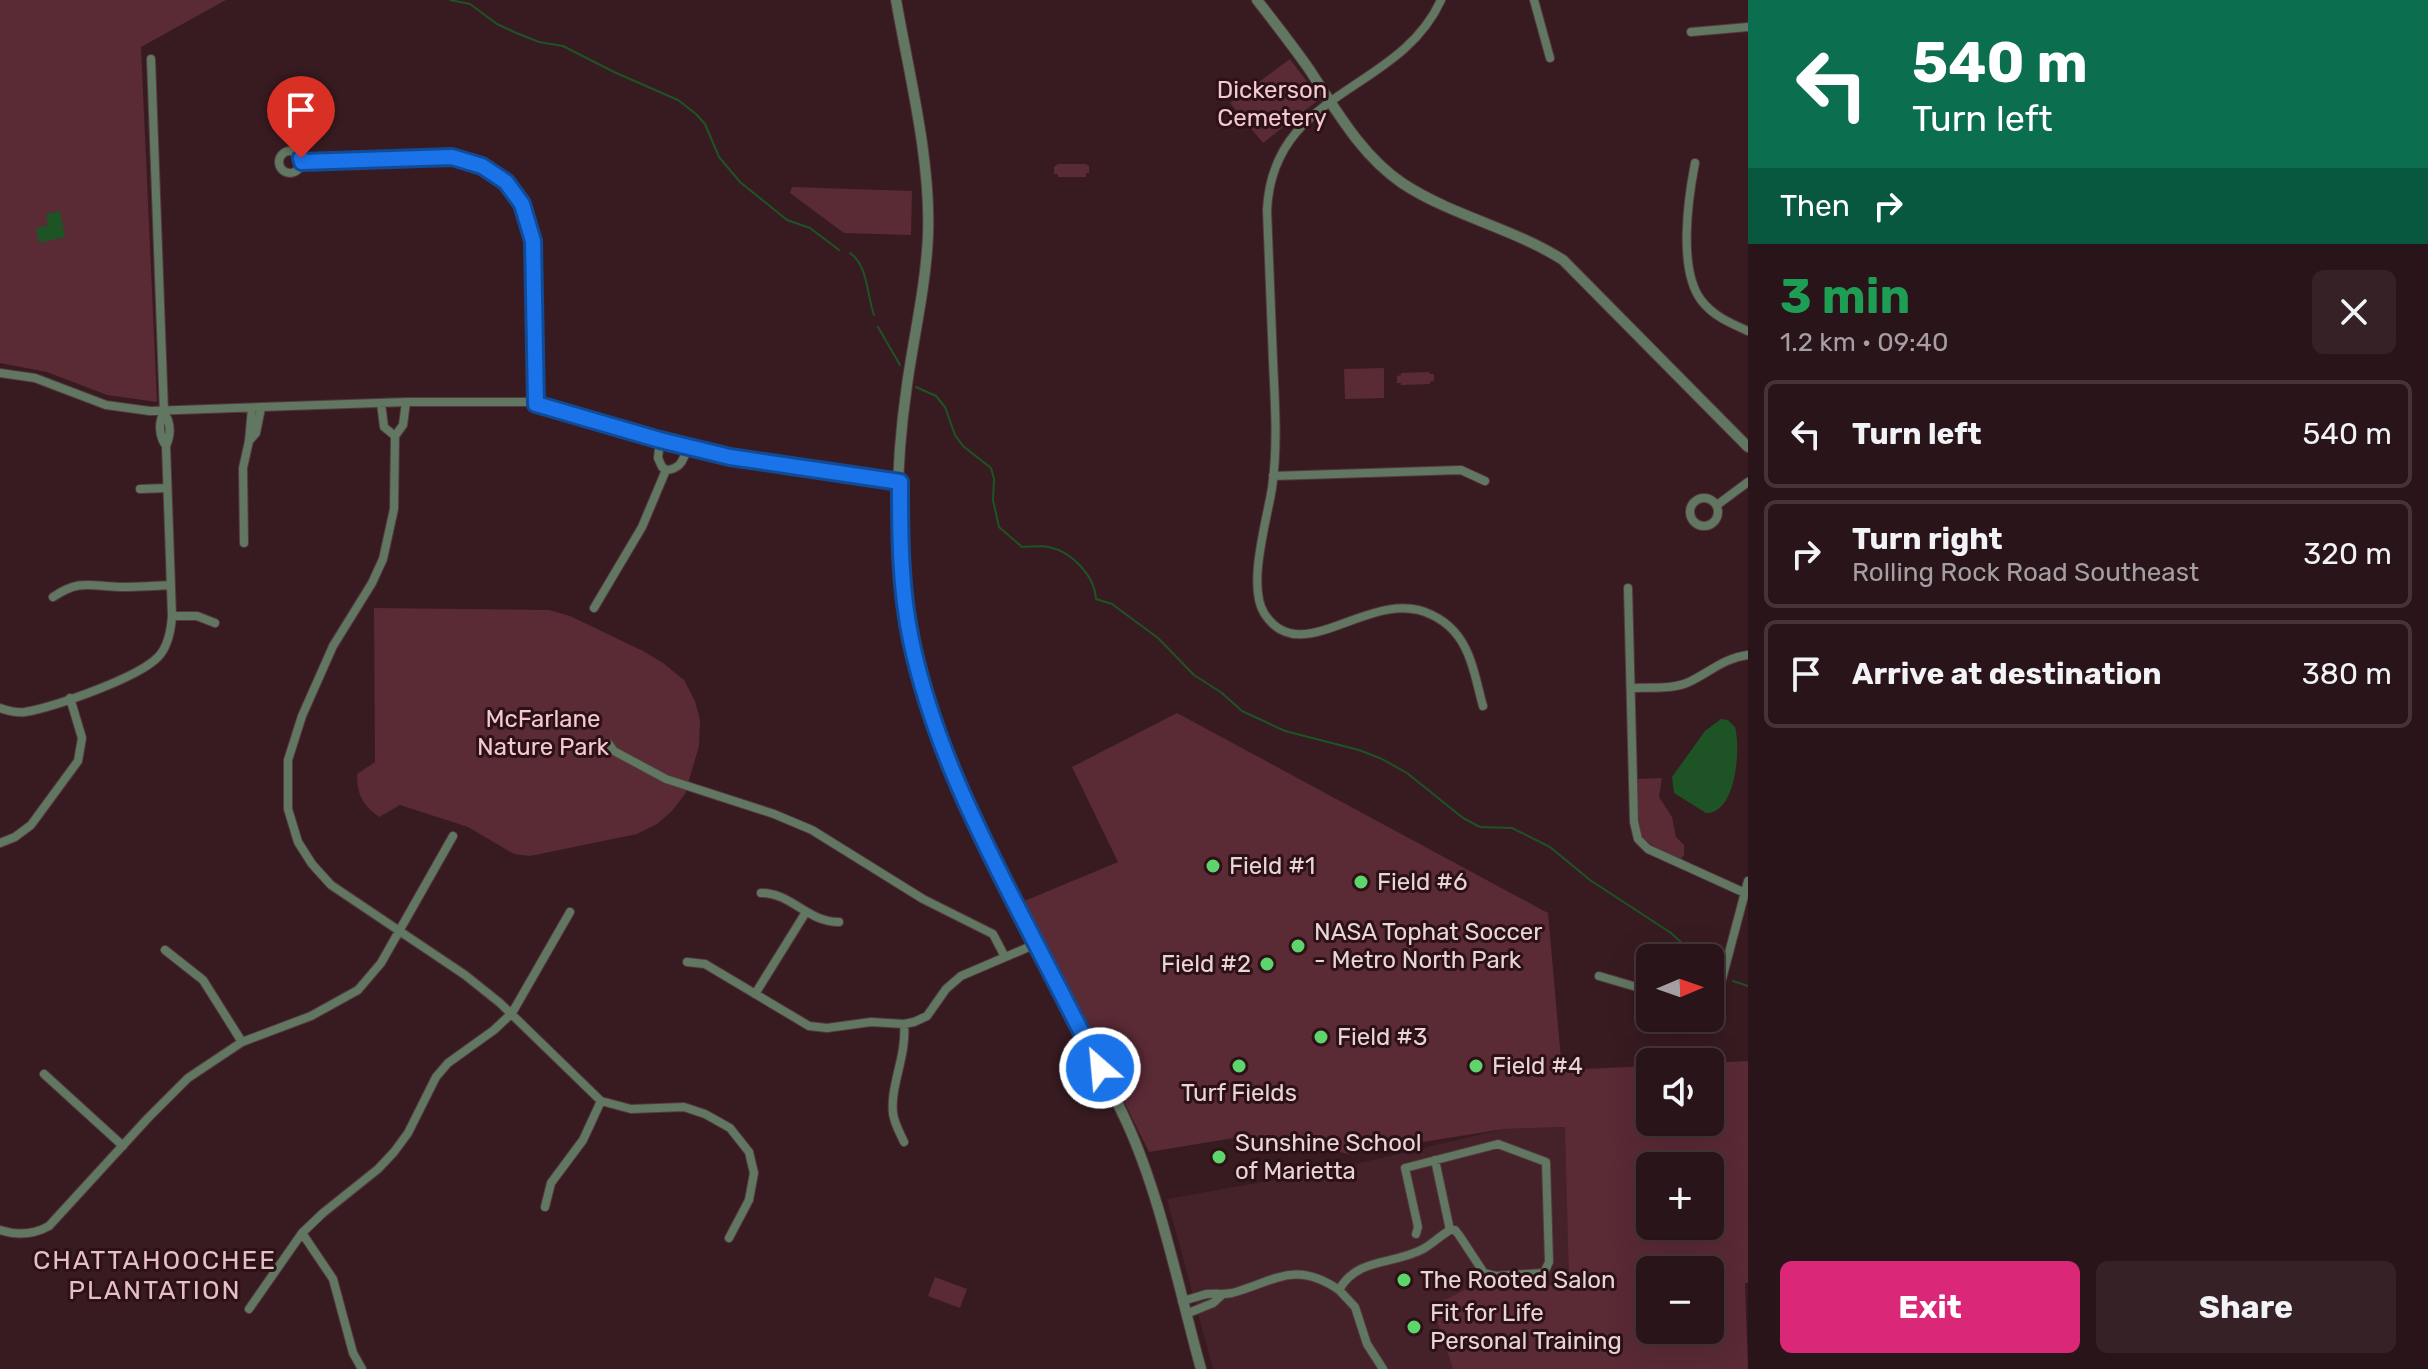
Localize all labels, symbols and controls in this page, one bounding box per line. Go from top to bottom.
text: 540 m [1912,30,2088,96]
icon: left [1780,32,1884,136]
pin [267,76,335,158]
park label: Dickerson Cemetery [1217,76,1327,132]
icon: arrive [279,88,323,132]
text: Turn left [1912,97,2053,140]
icon: right [1866,184,1910,228]
text: Then [1780,188,1850,224]
text: 3 min [1780,268,1910,325]
button: close [2312,270,2396,354]
text: 1.2 km · 09:40 [1780,327,1948,358]
icon: left [1784,412,1828,456]
text: Turn left [1852,416,1982,452]
text: 540 m [2302,416,2392,452]
text: Turn right [1852,521,2003,557]
icon: right [1784,532,1828,576]
text: 320 m [2303,536,2392,572]
text: Rolling Rock Road Southeast [1852,557,2199,588]
icon: arrive [1784,652,1828,696]
text: Arrive at destination [1852,656,2162,692]
text: 380 m [2302,656,2392,692]
park label: McFarlane Nature Park [477,705,610,761]
place label: Field #1 [1229,852,1315,880]
marker: Field #1 [1204,857,1222,875]
place label: Field #6 [1377,868,1467,896]
marker: Field #6 [1352,873,1370,891]
place label: NASA Tophat Soccer - Metro North Park [1314,918,1542,974]
marker: NASA Tophat Soccer - Metro North Park [1289,937,1307,955]
north arrow [1636,944,1724,1032]
map controls [1636,944,1724,1344]
place label: Field #2 [1161,950,1251,978]
marker: Field #2 [1258,955,1276,973]
place label: Field #3 [1337,1023,1427,1051]
position arrow [1058,1026,1142,1110]
marker: Field #3 [1312,1028,1330,1046]
button: sound [1636,1048,1724,1136]
place label: Field #4 [1492,1052,1583,1080]
marker: Turf Fields [1230,1057,1248,1075]
marker: Field #4 [1467,1057,1485,1075]
place label: Turf Fields [1181,1079,1297,1107]
place label: Sunshine School of Marietta [1235,1129,1422,1185]
marker: Sunshine School of Marietta [1210,1148,1228,1166]
button: + [1636,1152,1724,1240]
district label: CHATTAHOOCHEE PLANTATION [33,1245,277,1306]
button: − [1636,1256,1724,1344]
button: Exit [1780,1261,2080,1353]
button: Share [2096,1261,2396,1353]
place label: The Rooted Salon [1420,1266,1616,1294]
marker: The Rooted Salon [1395,1271,1413,1289]
place label: Fit for Life Personal Training [1430,1299,1622,1355]
marker: Fit for Life Personal Training [1405,1318,1423,1336]

